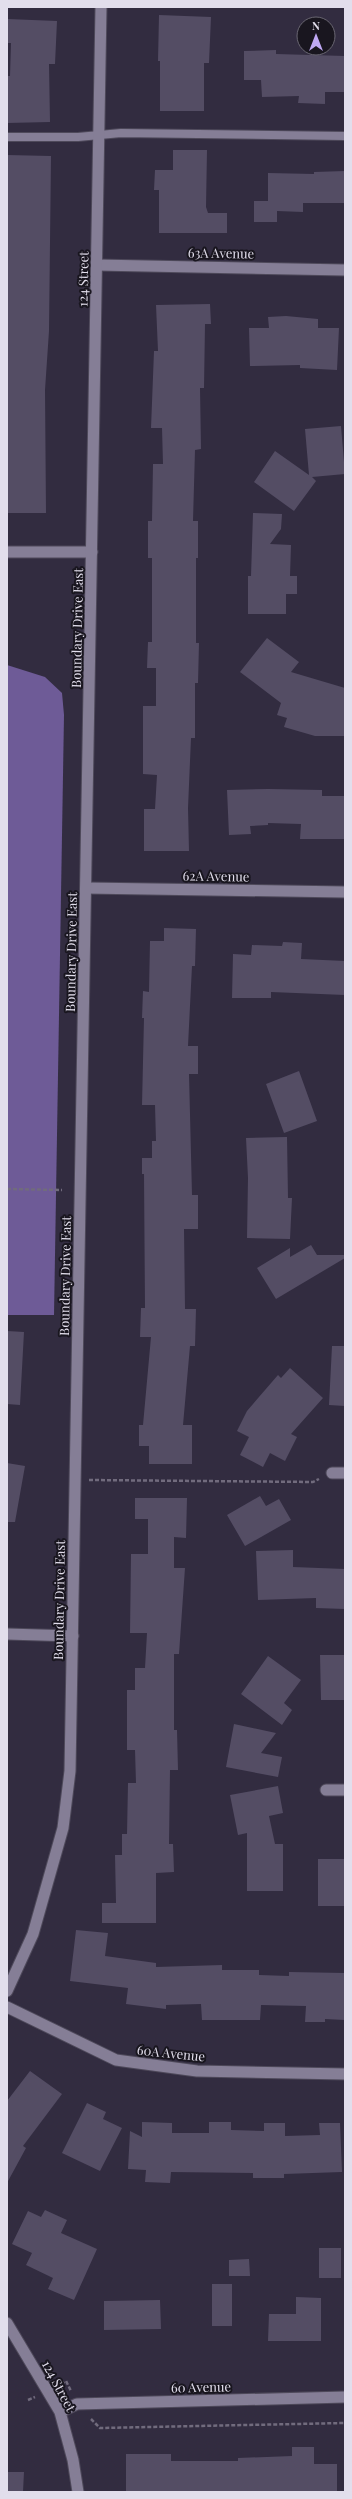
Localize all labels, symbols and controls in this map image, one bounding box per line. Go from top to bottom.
north arrow [296,16,336,56]
text: N [312,18,320,33]
street label: 63A Avenue [188,243,255,262]
street label: 124 Street [74,251,91,307]
street label: Boundary Drive East [67,568,86,688]
street label: 62A Avenue [182,866,250,885]
street label: Boundary Drive East [61,892,80,1012]
street label: Boundary Drive East [55,1216,74,1336]
street label: Boundary Drive East [49,1540,68,1660]
street label: 60A Avenue [136,2040,206,2065]
street label: 124 Street [39,2357,80,2415]
street label: 60 Avenue [171,2377,232,2396]

